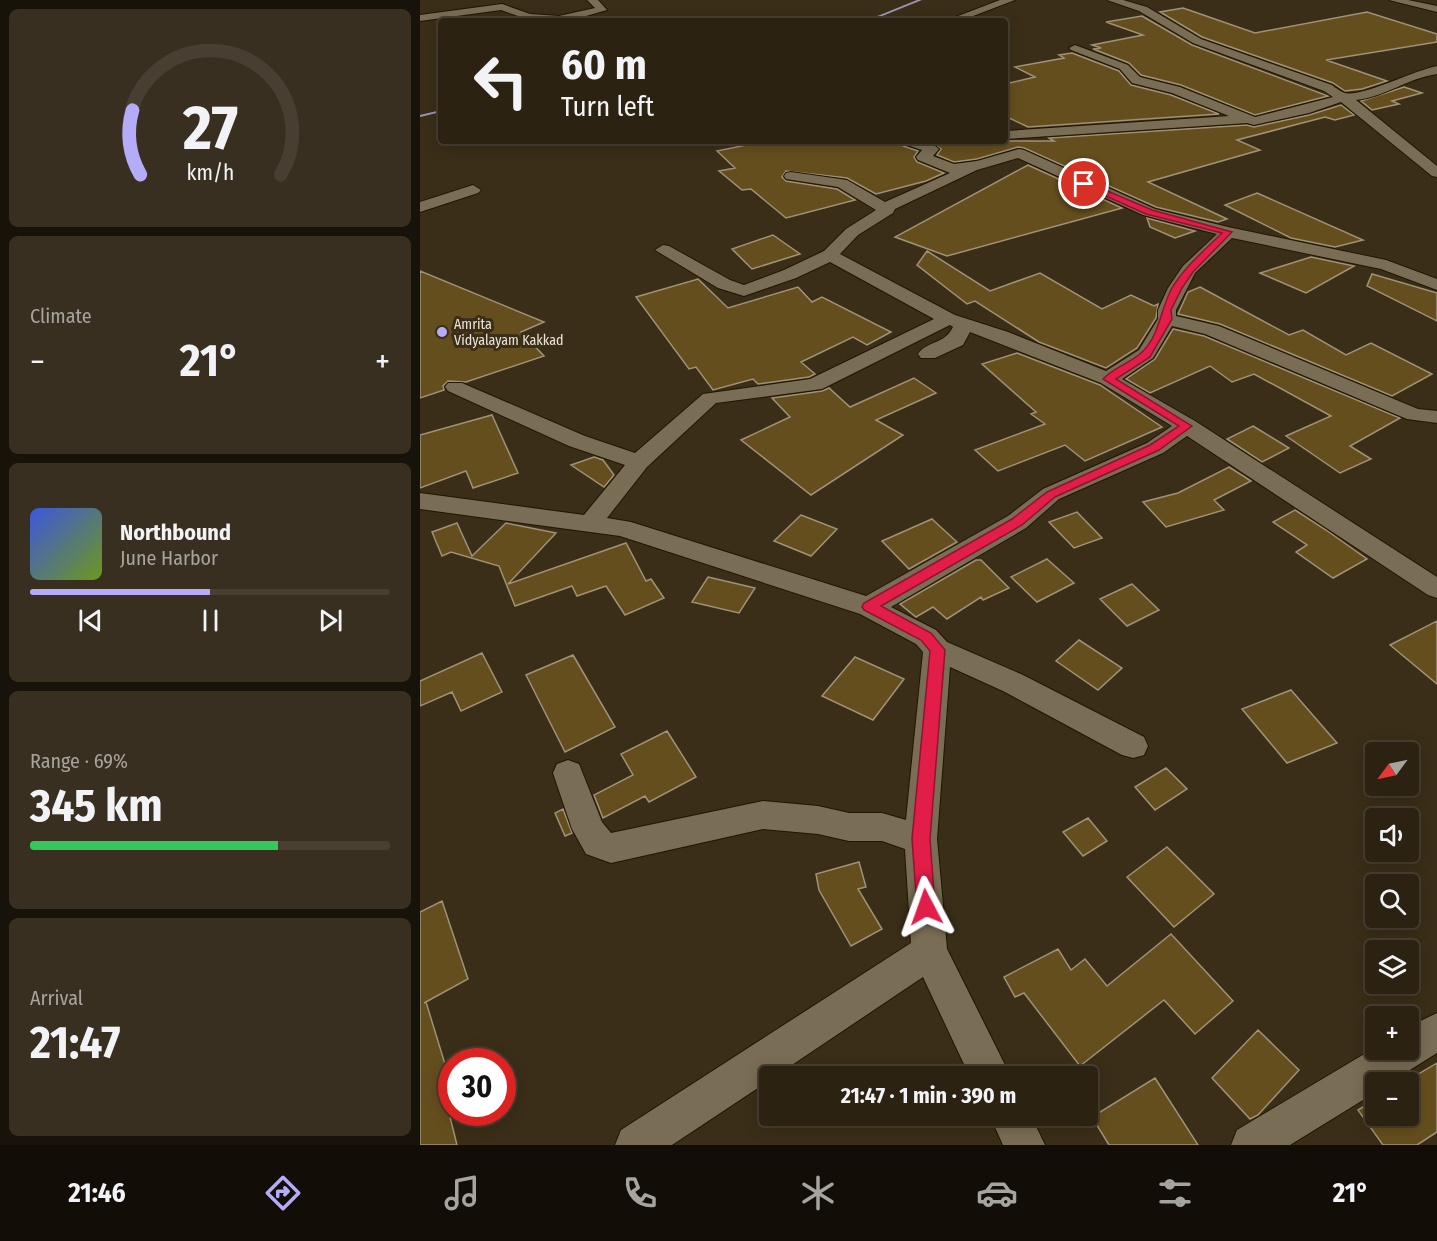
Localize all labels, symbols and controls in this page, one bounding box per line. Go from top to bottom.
text: 60 m [561,40,647,90]
icon: left [462,42,540,120]
text: 27 [181,91,238,166]
text: Turn left [561,91,654,123]
pin [1058,158,1109,209]
text: km/h [186,160,234,186]
icon: arrive [1067,167,1100,200]
text: Climate [30,304,92,328]
place label: Amrita Vidyalayam Kakkad [454,316,564,349]
marker: Amrita Vidyalayam Kakkad [435,325,449,339]
text: 21° [180,334,240,388]
text: − [30,342,45,382]
text: + [375,342,390,382]
text: Northbound [120,519,231,546]
text: June Harbor [120,546,218,570]
icon: previous [74,604,107,637]
icon: pause [194,604,227,637]
icon: next [314,604,347,637]
north arrow [1365,742,1419,796]
map controls [1365,742,1419,1126]
text: Range · 69% [30,749,128,773]
text: 345 km [30,779,163,833]
button: sound [1365,808,1419,862]
button: search [1365,874,1419,928]
position arrow [894,875,958,939]
button: layers [1365,940,1419,994]
text: Arrival [30,986,83,1010]
button: + [1365,1006,1419,1060]
text: 21:47 [30,1016,121,1070]
speed limit sign: 30 [438,1048,516,1126]
button: − [1365,1072,1419,1126]
text: 21:47 · 1 min · 390 m [841,1082,1016,1109]
icon: directions [262,1172,304,1214]
icon: music [441,1172,483,1214]
icon: phone [619,1172,661,1214]
icon: climate [797,1172,839,1214]
icon: car [976,1172,1018,1214]
icon: filters [1154,1172,1196,1214]
text: 21:46 [68,1177,126,1209]
text: 21° [1333,1177,1369,1209]

